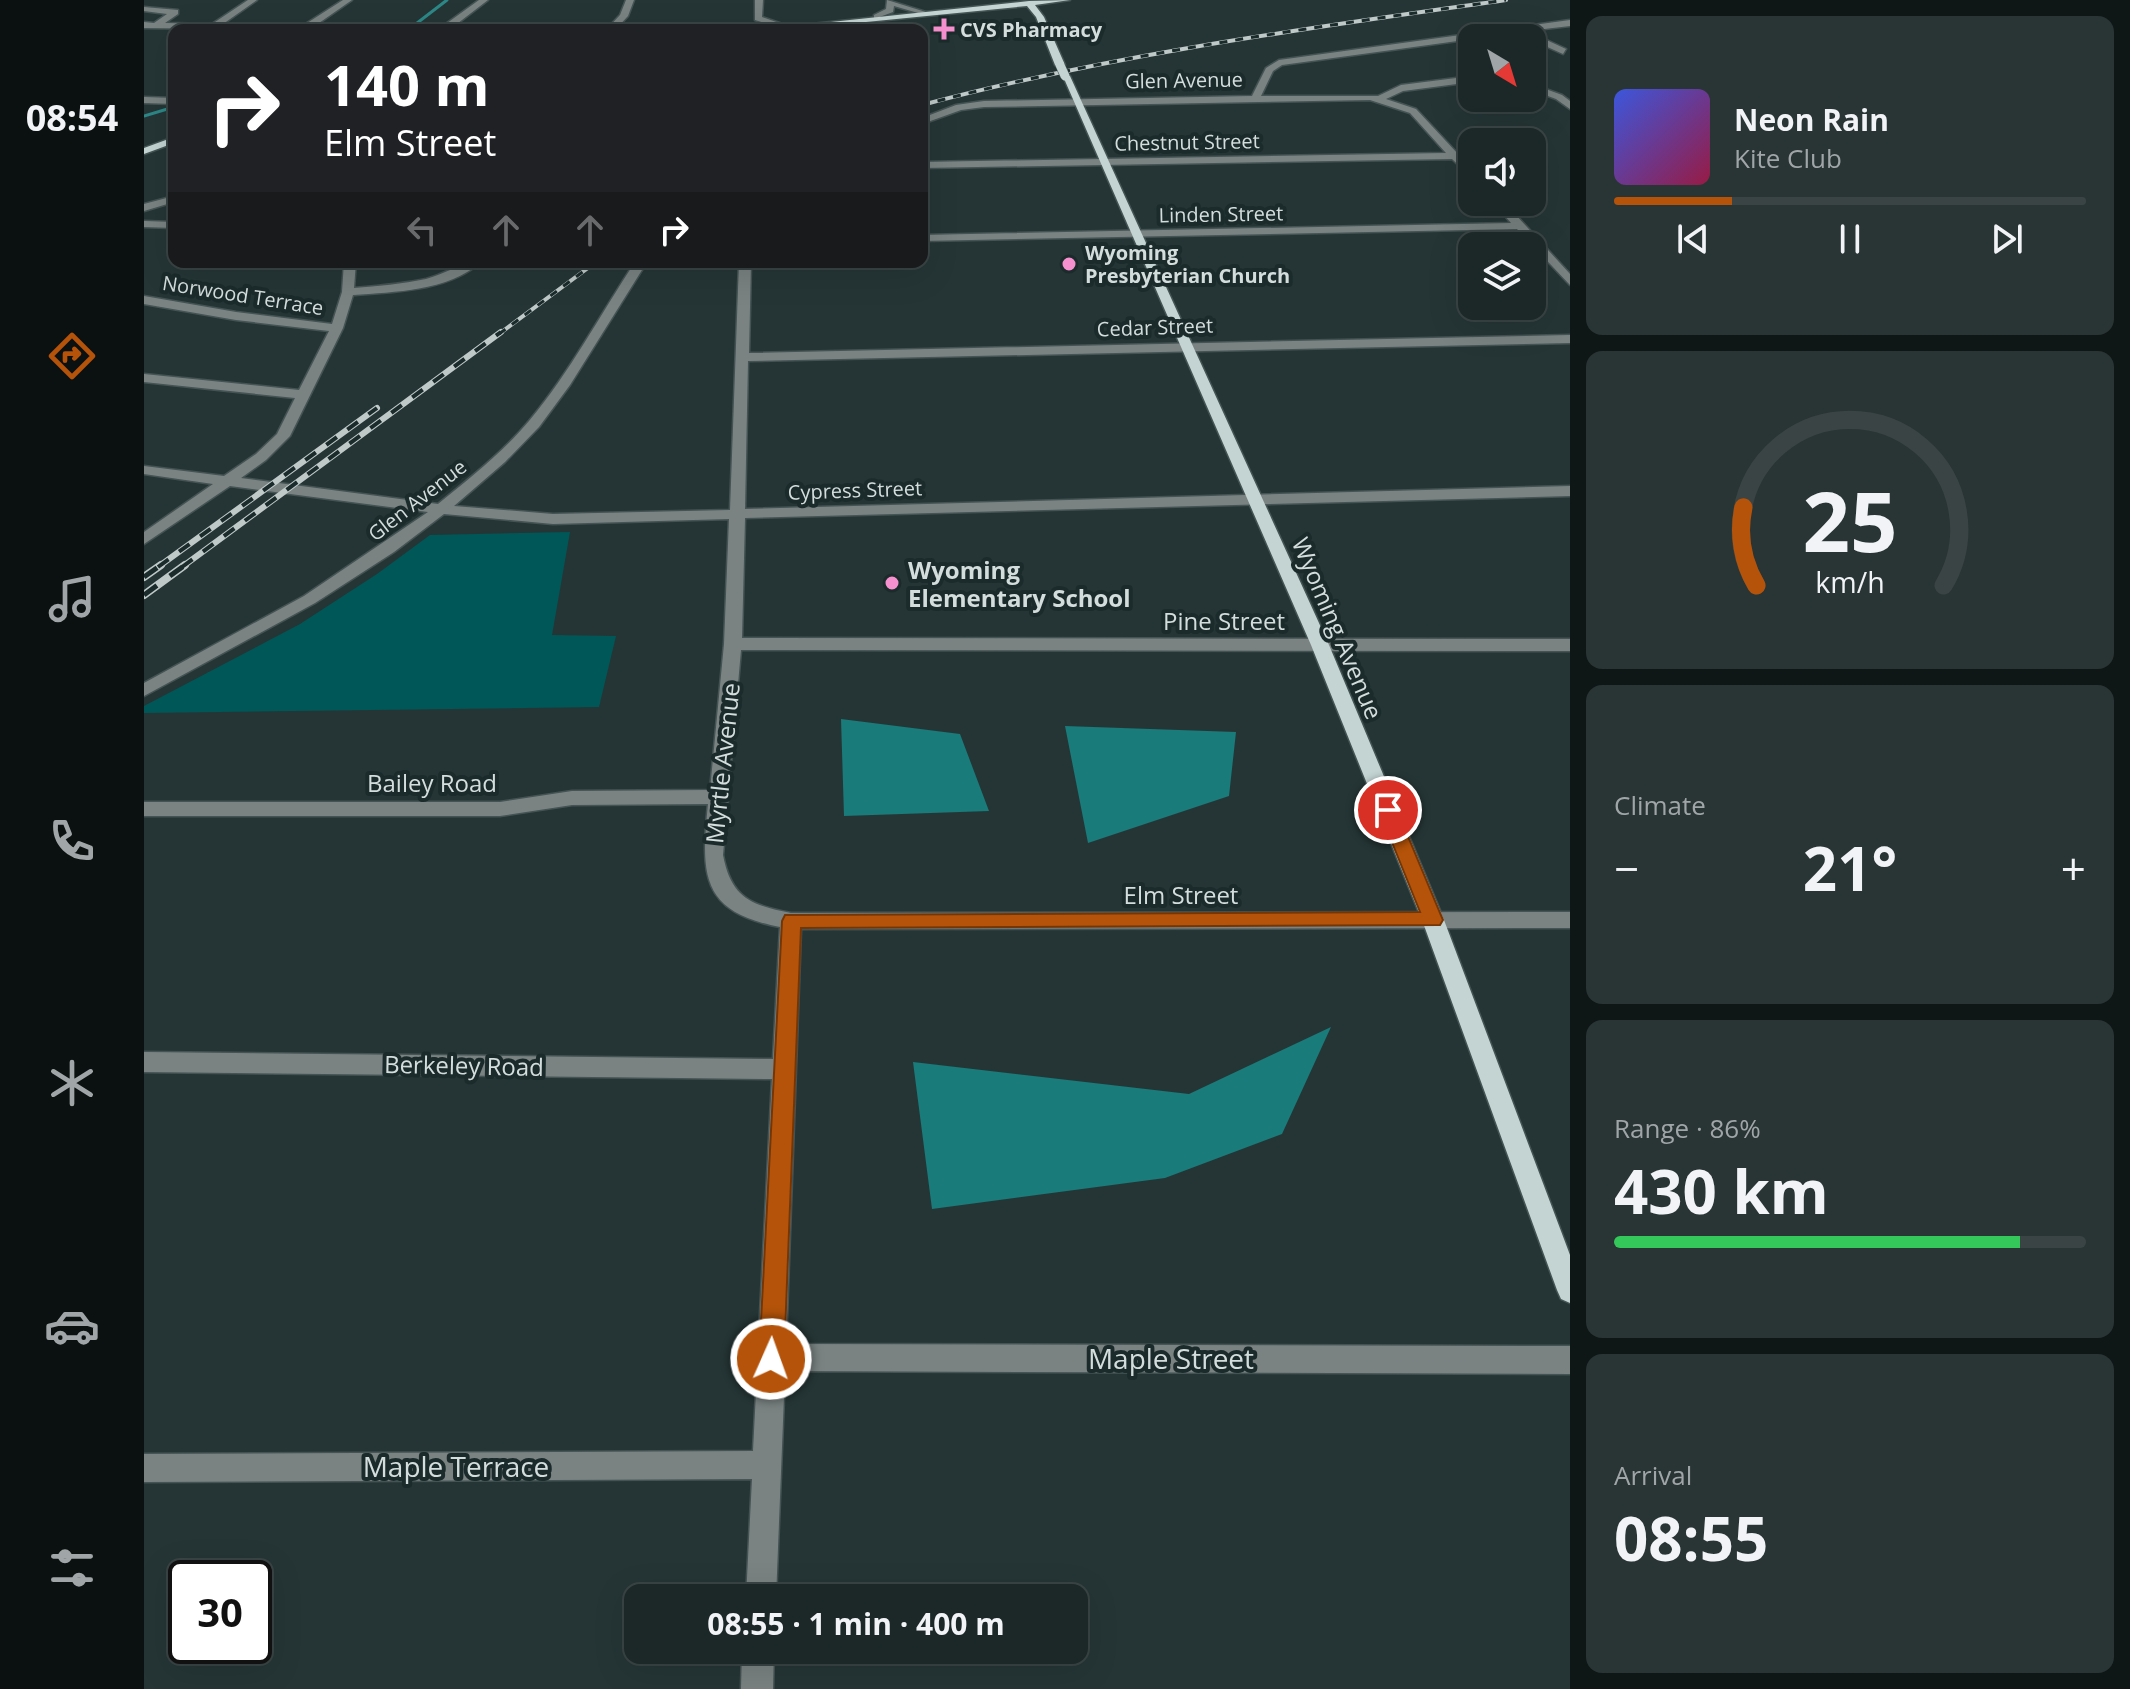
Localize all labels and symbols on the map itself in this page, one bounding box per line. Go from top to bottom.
place label: CVS Pharmacy [960,16,1103,43]
marker: CVS Pharmacy [935,20,953,38]
north arrow [1458,24,1546,112]
street label: Glen Avenue [1125,65,1243,95]
street label: Chestnut Street [1114,127,1260,157]
street label: Linden Street [1159,199,1283,229]
place label: Wyoming Presbyterian Church [1085,239,1290,289]
marker: Wyoming Presbyterian Church [1060,255,1078,273]
street label: Norwood Terrace [160,269,326,321]
street label: Cedar Street [1096,311,1214,343]
street label: Glen Avenue [362,453,472,547]
street label: Cypress Street [787,474,923,506]
street label: Wyoming Avenue [1285,532,1391,724]
place label: Wyoming Elementary School [908,553,1131,614]
marker: Wyoming Elementary School [883,574,901,592]
street label: Pine Street [1163,604,1285,637]
street label: Myrtle Avenue [697,681,747,845]
street label: Bailey Road [367,766,497,799]
pin [1354,776,1422,844]
street label: Elm Street [1124,878,1238,911]
street label: Berkeley Road [384,1047,544,1083]
position arrow [729,1317,813,1401]
street label: Maple Street [1088,1339,1254,1377]
street label: Maple Terrace [363,1447,549,1485]
speed limit sign: 30 [168,1560,272,1664]

